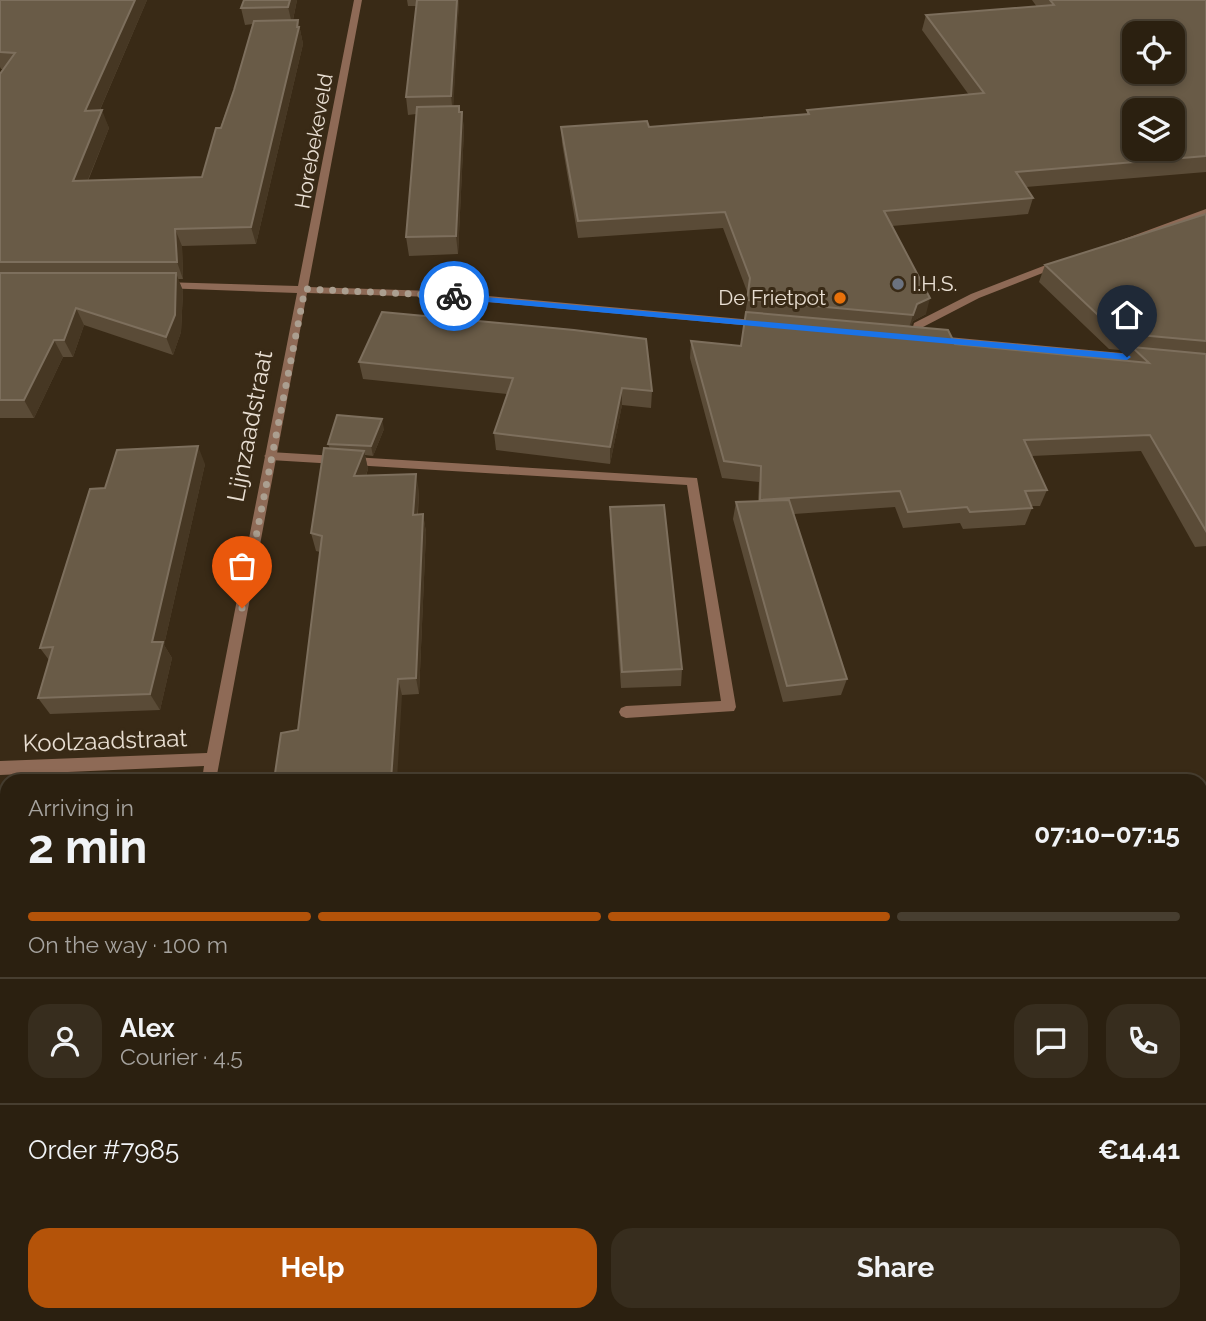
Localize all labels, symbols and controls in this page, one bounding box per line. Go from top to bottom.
map controls [1122,21,1185,161]
button: locate [1122,21,1185,84]
street label: Horebekeveld [289,71,338,211]
button: layers [1122,98,1185,161]
courier [419,261,489,331]
place label: I.H.S. [912,271,957,296]
marker: I.H.S. [890,276,906,292]
icon: bike [435,277,473,315]
place label: De Frietpot [718,285,826,310]
pin [1097,285,1157,357]
marker: De Frietpot [832,290,848,306]
icon: home [1108,296,1146,334]
street label: Lijnzaadstraat [221,348,278,504]
pin [212,536,272,608]
icon: bag [223,547,261,585]
street label: Koolzaadstraat [22,723,188,758]
text: Arriving in [28,794,134,821]
text: 07:10–07:15 [1034,819,1180,849]
text: 2 min [28,820,147,874]
text: On the way · 100 m [28,931,228,958]
button: person [28,1004,102,1078]
button: chat [1014,1004,1088,1078]
button: phone [1106,1004,1180,1078]
text: Alex [120,1013,175,1043]
text: Courier · 4.5 [120,1043,243,1070]
text: Order #7985 [28,1135,179,1165]
text: €14.41 [1098,1135,1180,1165]
button: Help [28,1228,597,1308]
button: Share [611,1228,1180,1308]

